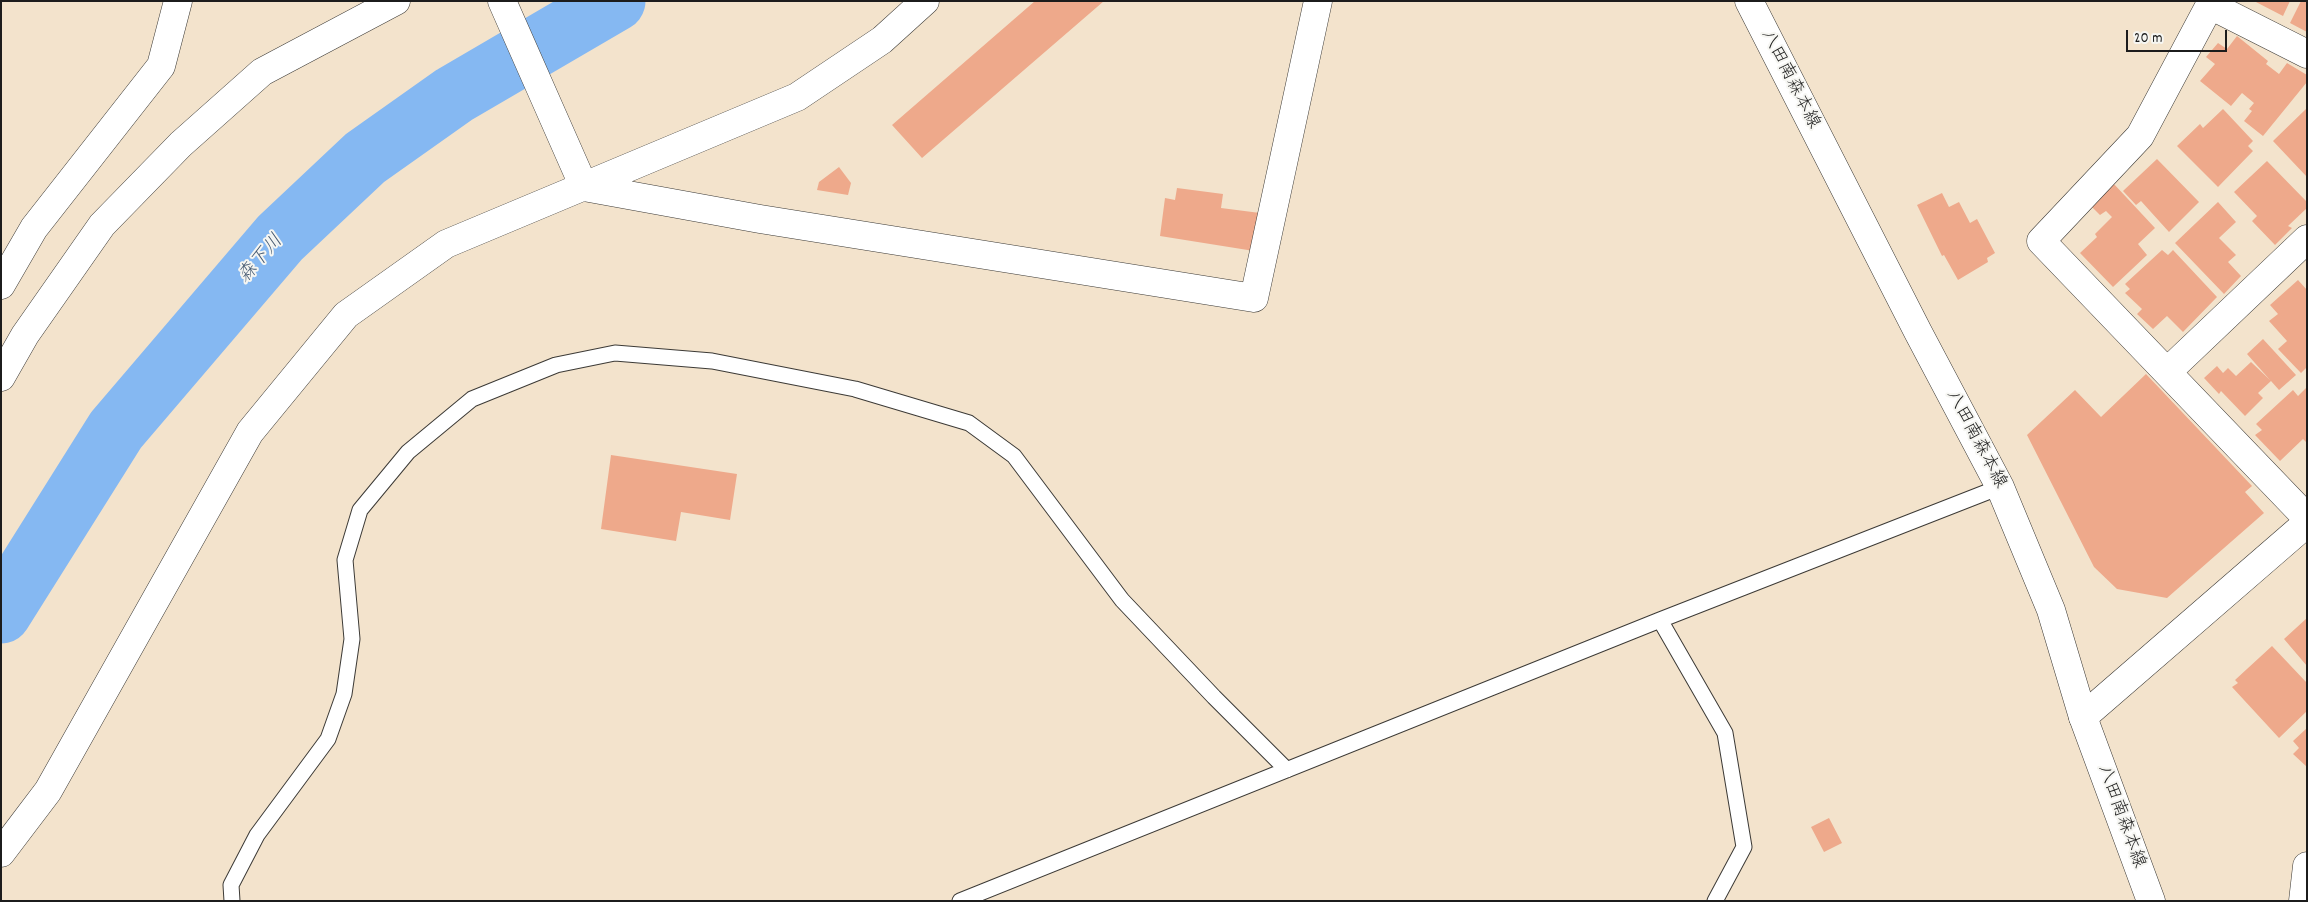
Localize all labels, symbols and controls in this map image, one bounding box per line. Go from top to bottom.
scale bar [2128,20,2229,52]
street label: 八田南森本線 [1755,27,1823,133]
text: 20 m [2134,28,2162,50]
water label: 森下川 [235,231,289,289]
street label: 八田南森本線 [1940,387,2010,493]
street label: 八田南森本線 [2091,763,2149,871]

